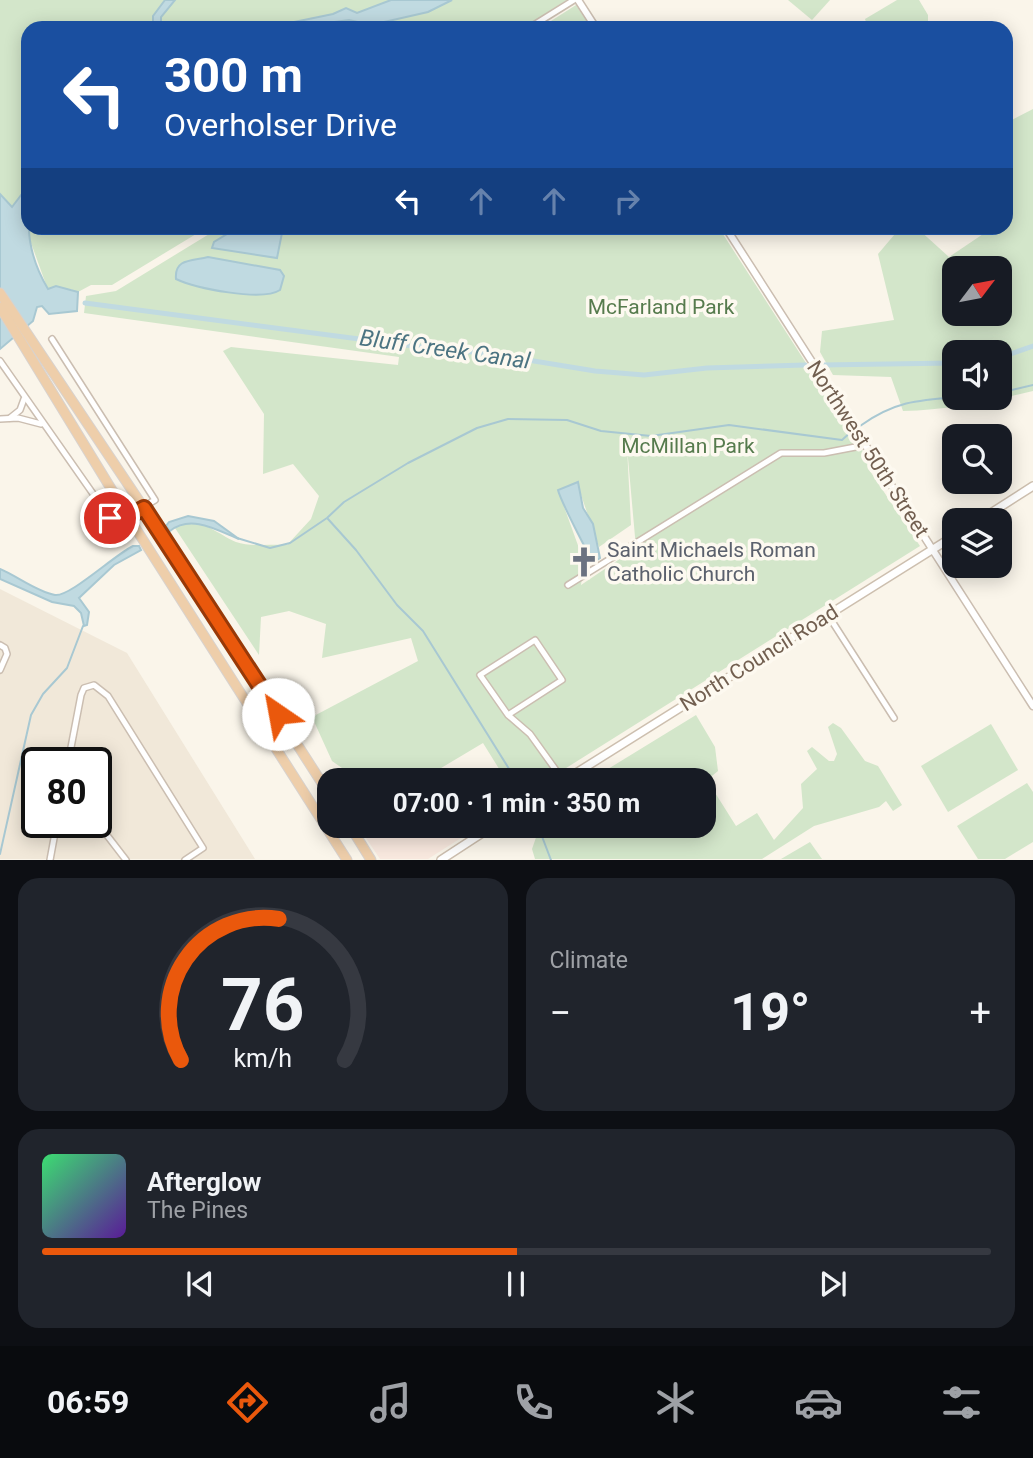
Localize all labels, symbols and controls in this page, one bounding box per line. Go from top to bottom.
text: 300 m [164,47,303,104]
icon: left [49,49,140,140]
text: Overholser Drive [164,106,397,144]
icon: left [389,182,427,220]
icon: ahead [462,182,500,220]
icon: ahead [535,182,573,220]
icon: right [608,182,646,220]
north arrow [942,256,1012,326]
map controls [942,256,1012,578]
park label: McFarland Park [588,295,735,319]
water label: Bluff Creek Canal [358,324,532,375]
button: sound [942,340,1012,410]
street label: Northwest 50th Street [802,356,934,542]
button: search [942,424,1012,494]
park label: McMillan Park [621,434,755,458]
pin [80,488,140,548]
icon: arrive [91,499,129,537]
button: layers [942,508,1012,578]
place label: Saint Michaels Roman Catholic Church [607,538,816,586]
church icon: Saint Michaels Roman Catholic Church [567,545,601,579]
street label: North Council Road [676,600,842,716]
position arrow [241,677,315,751]
speed limit sign: 80 [21,747,112,838]
text: 07:00 · 1 min · 350 m [393,788,640,818]
text: Climate [550,947,628,974]
text: 76 [221,963,305,1049]
text: 19° [730,982,810,1043]
text: − [550,991,571,1035]
text: + [969,991,991,1035]
text: km/h [233,1044,292,1073]
text: Afterglow [147,1167,261,1197]
text: The Pines [147,1197,248,1224]
icon: previous [181,1265,219,1303]
icon: pause [497,1265,535,1303]
icon: next [814,1265,852,1303]
icon: directions [223,1378,272,1427]
icon: music [366,1378,415,1427]
icon: phone [509,1378,558,1427]
icon: climate [651,1378,700,1427]
icon: car [794,1378,843,1427]
icon: filters [937,1378,986,1427]
text: 06:59 [47,1383,129,1421]

